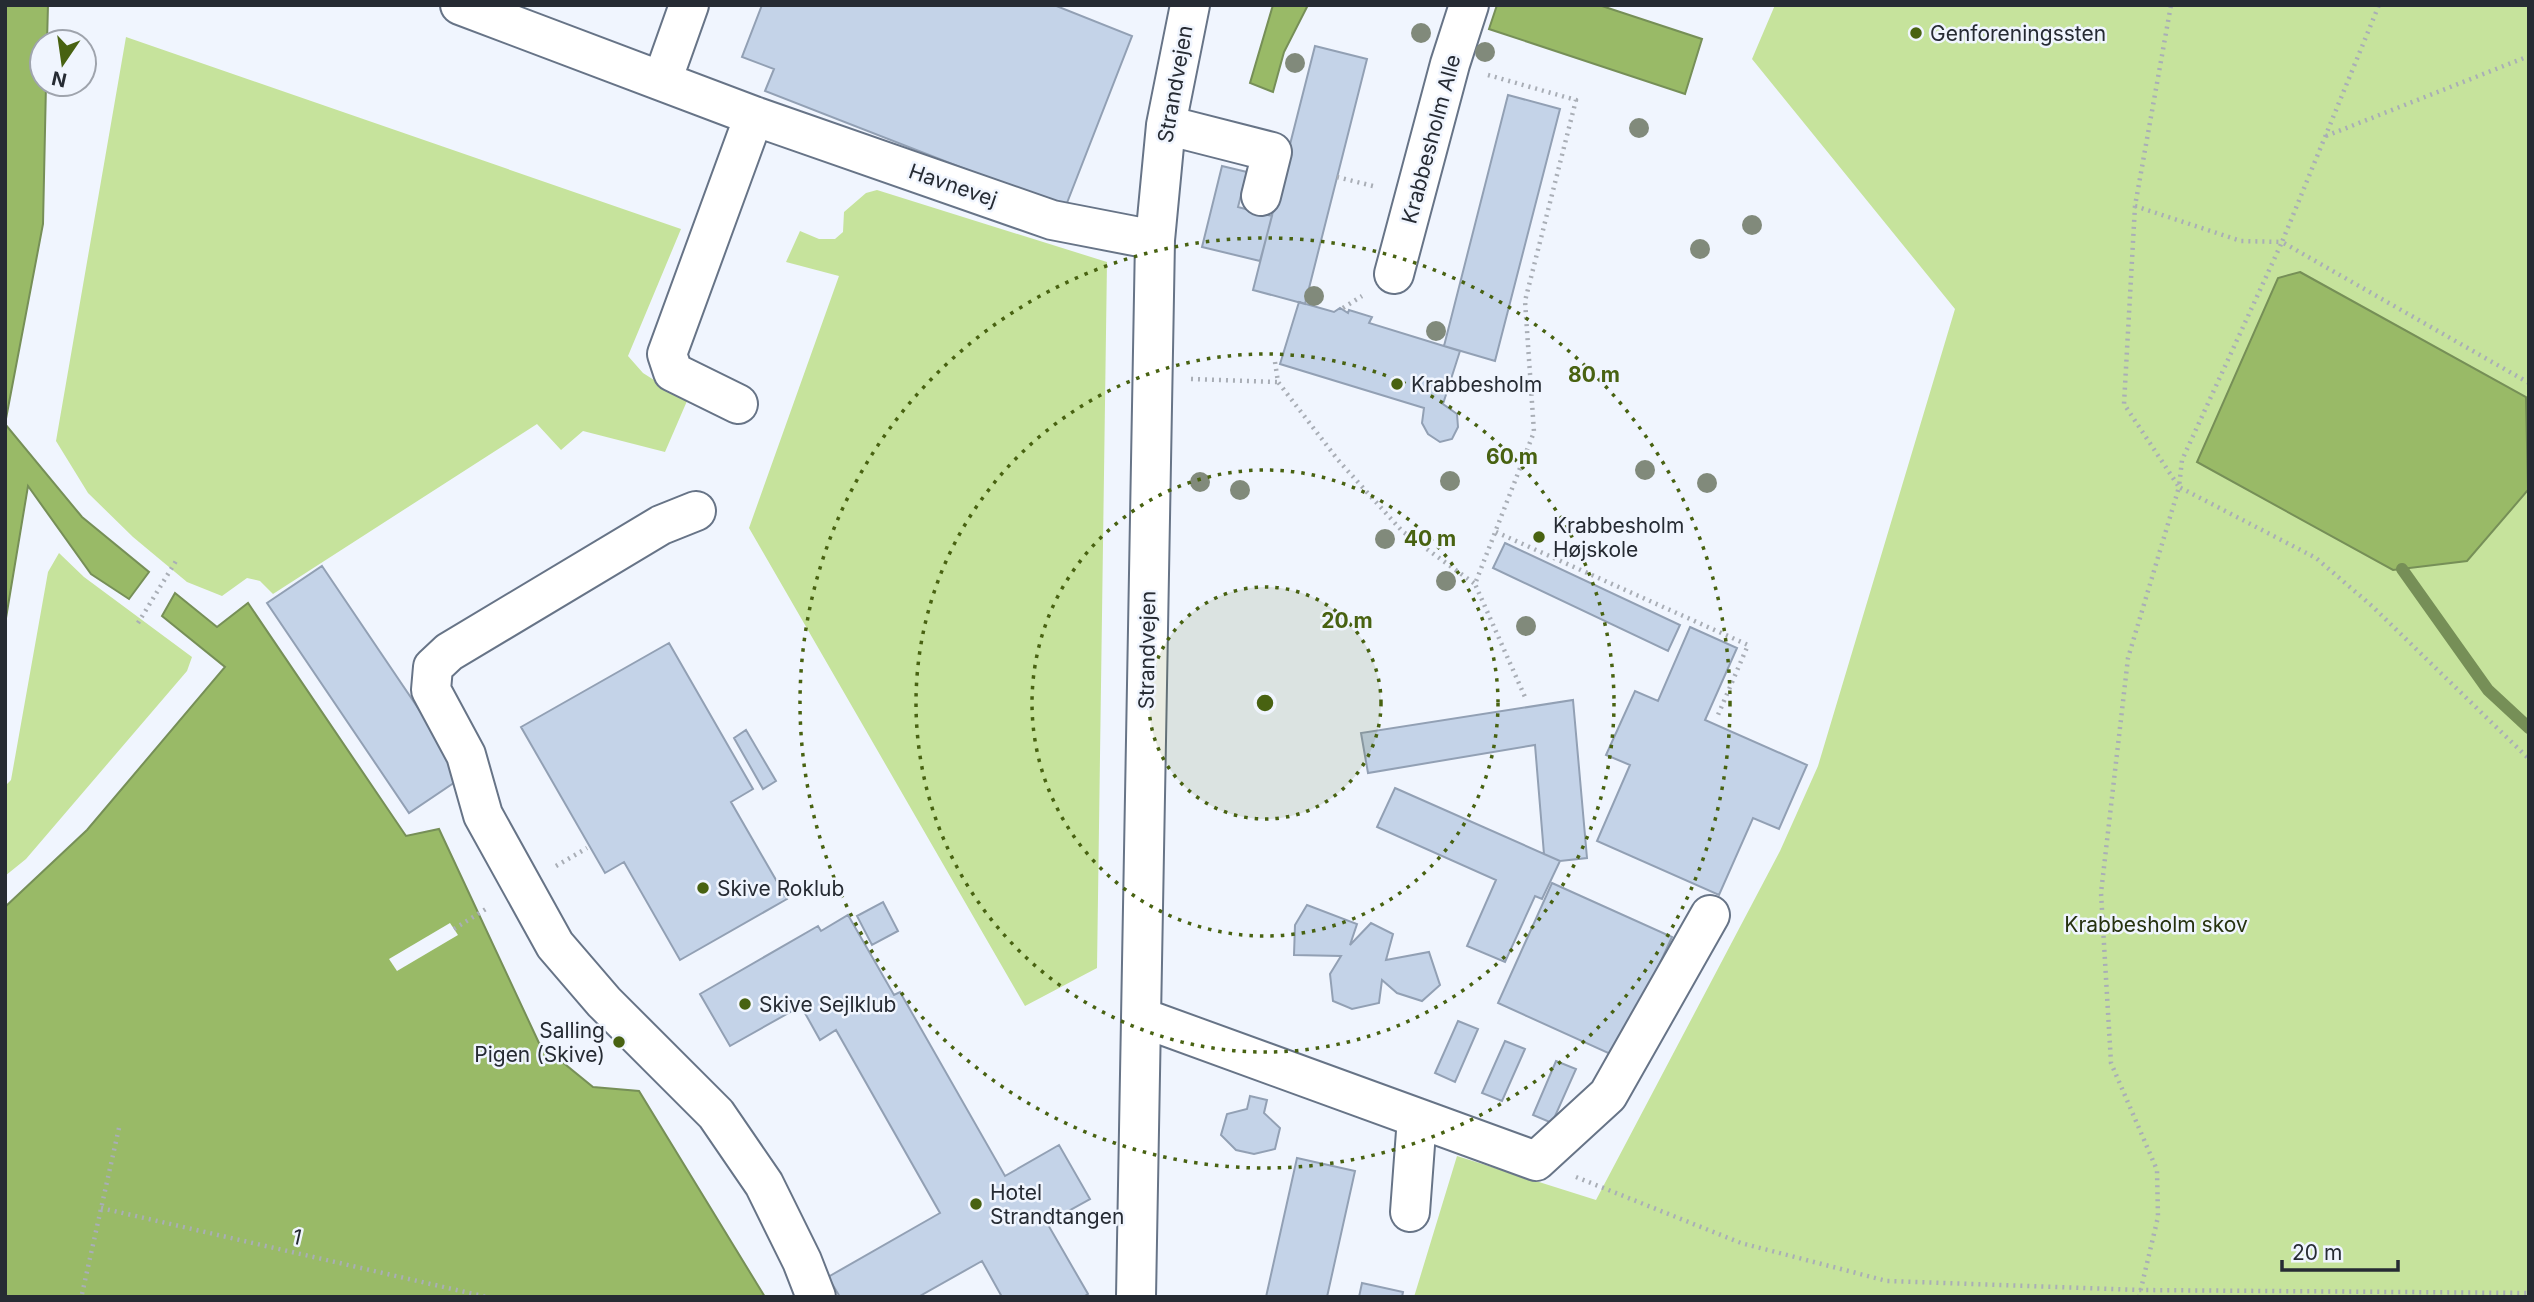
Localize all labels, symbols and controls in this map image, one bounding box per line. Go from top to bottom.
place label: Genforeningssten [1930,21,2106,46]
street label: Strandvejen [1152,23,1198,145]
marker: Genforeningssten [1908,25,1924,41]
north arrow [28,28,98,98]
street label: Krabbesholm Alle [1396,52,1466,226]
text: N [50,66,69,92]
street label: Havnevej [906,158,1000,212]
text: 80 m [1568,362,1620,387]
place label: Krabbesholm [1411,372,1542,397]
marker: Krabbesholm [1389,376,1405,392]
text: 60 m [1486,444,1538,469]
place label: Krabbesholm Højskole [1553,513,1684,562]
text: 40 m [1404,526,1456,551]
marker: Krabbesholm Højskole [1531,529,1547,545]
street label: Strandvejen [1133,590,1161,710]
text: 20 m [1321,608,1373,633]
centre of rings [1253,691,1277,715]
place label: Skive Roklub [717,876,844,901]
marker: Skive Roklub [695,880,711,896]
park label: Krabbesholm skov [2064,912,2248,937]
place label: Skive Sejlklub [759,992,896,1017]
marker: Skive Sejlklub [737,996,753,1012]
place label: Salling Pigen (Skive) [474,1018,605,1067]
marker: Salling Pigen (Skive) [611,1034,627,1050]
place label: Hotel Strandtangen [990,1180,1124,1229]
marker: Hotel Strandtangen [968,1196,984,1212]
street label: 1 [290,1224,304,1250]
scale bar [2282,1228,2398,1272]
text: 20 m [2292,1240,2342,1265]

